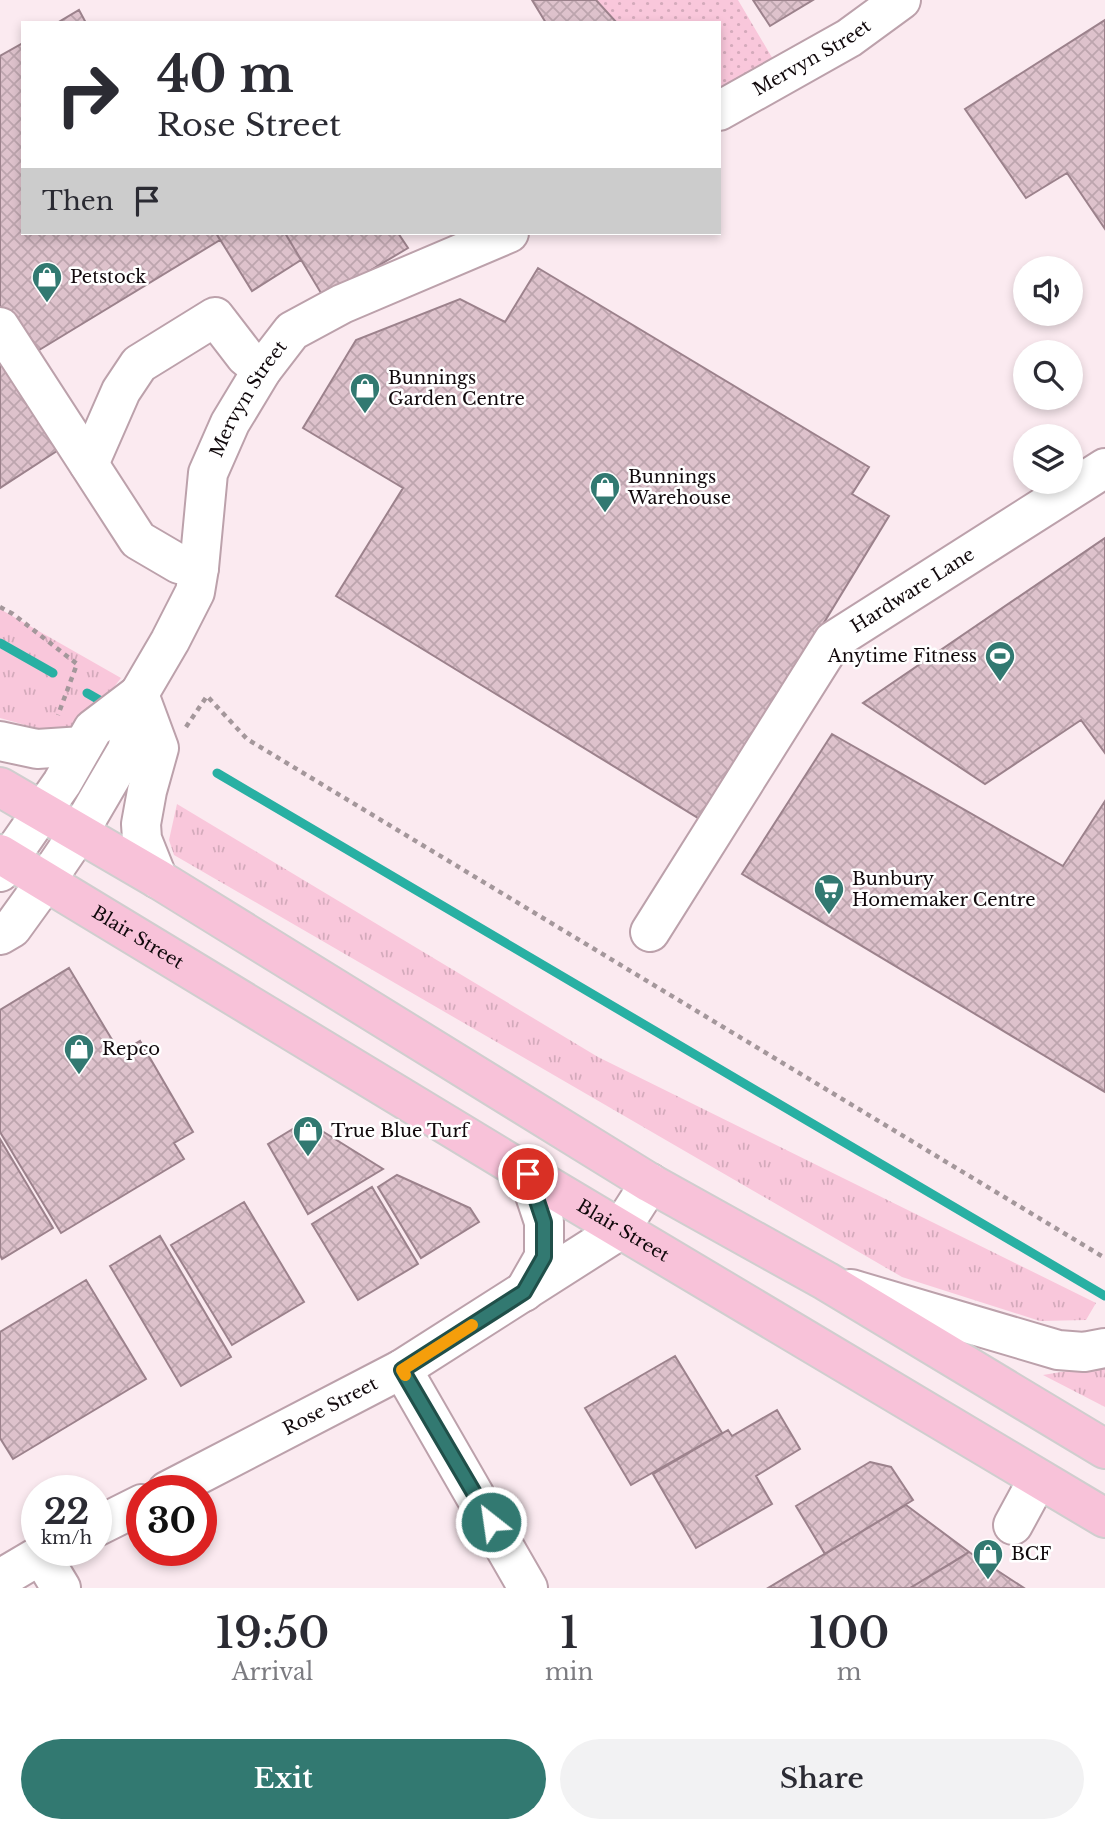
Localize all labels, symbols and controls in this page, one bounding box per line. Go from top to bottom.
street label: Mervyn Street [749,15,875,101]
text: 40 m [157,44,294,105]
icon: right [42,49,133,140]
text: Rose Street [157,105,341,145]
icon: arrive [128,182,166,220]
text: Then [42,185,114,217]
map controls [1013,256,1083,494]
button: sound [1013,256,1083,326]
shop icon: Petstock [30,260,64,304]
place label: Petstock [70,266,146,288]
street label: Mervyn Street [205,336,292,461]
button: search [1013,340,1083,410]
place label: Bunnings Garden Centre [388,367,525,410]
shop icon: Bunnings Garden Centre [348,371,382,415]
button: layers [1013,424,1083,494]
place label: Bunnings Warehouse [627,466,731,509]
shop icon: Bunnings Warehouse [588,470,622,514]
street label: Hardware Lane [847,543,978,638]
sports icon: Anytime Fitness [983,639,1017,683]
place label: Anytime Fitness [827,645,977,667]
place label: Bunbury Homemaker Centre [852,868,1036,911]
supermarket icon: Bunbury Homemaker Centre [812,872,846,916]
street label: Blair Street [88,901,188,974]
shop icon: Repco [62,1032,96,1076]
place label: Repco [102,1038,160,1060]
shop icon: True Blue Turf [291,1114,325,1158]
place label: True Blue Turf [331,1120,471,1142]
pin [498,1144,558,1204]
icon: arrive [509,1155,547,1193]
street label: Blair Street [573,1195,673,1267]
street label: Rose Street [279,1372,382,1440]
speed limit sign: 30 [126,1475,217,1566]
position arrow [454,1485,528,1559]
text: 22 [44,1490,89,1533]
text: km/h [41,1527,92,1549]
shop icon: BCF [971,1537,1005,1581]
place label: BCF [1011,1543,1051,1565]
text: 19:50 [215,1607,329,1659]
text: 1 [560,1607,578,1659]
text: 100 [809,1607,890,1659]
text: Arrival [232,1658,313,1686]
text: min [545,1658,593,1686]
text: m [837,1658,862,1686]
button: Exit [21,1739,546,1819]
button: Share [560,1739,1084,1819]

